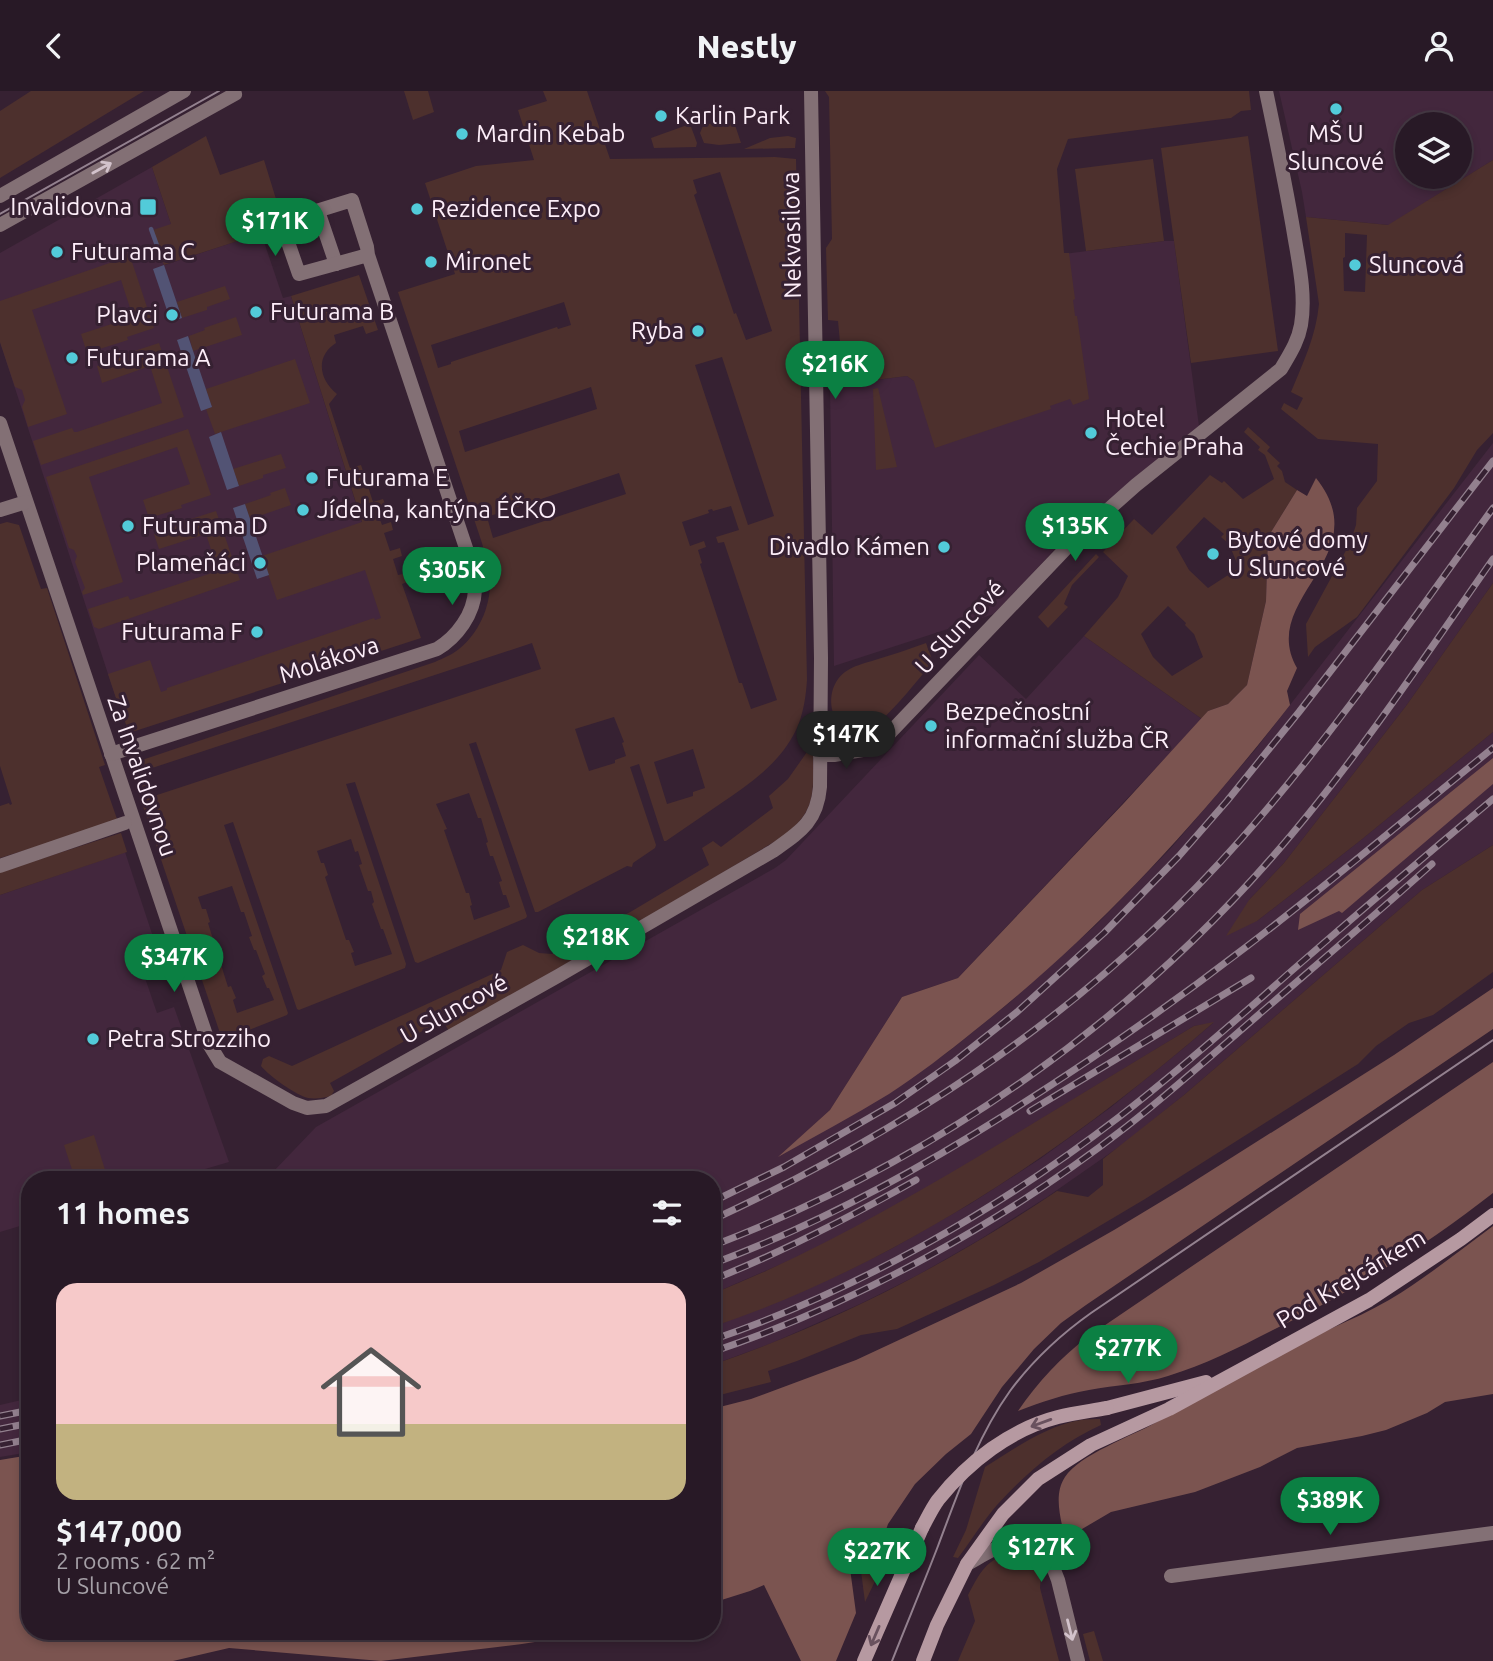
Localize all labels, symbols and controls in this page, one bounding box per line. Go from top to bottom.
icon: back [35,27,73,65]
icon: person [1420,27,1458,65]
text: Nestly [697,28,796,64]
marker: MŠ U Sluncové [1328,101,1344,117]
place label: Karlin Park [675,102,790,129]
marker: Karlin Park [653,108,669,124]
map controls [1395,112,1472,189]
button: layers [1395,112,1472,189]
place label: MŠ U Sluncové [1288,119,1384,175]
place label: Mardin Kebab [476,120,625,147]
marker: Mardin Kebab [454,126,470,142]
one-way arrow [92,161,112,175]
street label: Nekvasilova [777,171,806,299]
place label: Invalidovna [10,193,132,220]
place label: Rezidence Expo [431,195,601,222]
marker: Invalidovna [138,197,158,217]
pin: $171K [226,199,324,258]
marker: Rezidence Expo [409,201,425,217]
text: $171K [241,208,309,233]
place label: Futurama C [71,238,195,265]
marker: Futurama C [49,244,65,260]
place label: Mironet [445,248,532,275]
place label: Sluncová [1369,251,1464,278]
marker: Mironet [423,254,439,270]
marker: Sluncová [1347,257,1363,273]
place label: Futurama B [270,298,394,325]
place label: Plavci [96,301,158,328]
marker: Futurama B [248,304,264,320]
marker: Plavci [164,307,180,323]
place label: Ryba [631,317,684,344]
marker: Ryba [690,323,706,339]
pin: $216K [786,341,884,401]
place label: Futurama A [86,344,211,371]
marker: Futurama A [64,350,80,366]
text: $216K [801,351,869,376]
place label: Hotel Čechie Praha [1105,405,1244,460]
marker: Hotel Čechie Praha [1083,425,1099,441]
place label: Futurama E [326,464,449,491]
marker: Futurama E [304,470,320,486]
place label: Jídelna, kantýna ÉČKO [317,495,557,523]
marker: Jídelna, kantýna ÉČKO [295,502,311,518]
pin: $135K [1026,503,1124,563]
place label: Futurama D [142,512,268,539]
text: $135K [1041,513,1109,538]
marker: Futurama D [120,518,136,534]
place label: Bytové domy U Sluncové [1227,526,1368,581]
place label: Divadlo Kámen [769,533,930,560]
marker: Divadlo Kámen [936,539,952,555]
marker: Bytové domy U Sluncové [1205,546,1221,562]
pin: $305K [403,547,501,607]
place label: Plameňáci [136,549,246,576]
marker: Plameňáci [252,555,268,571]
text: $305K [418,557,486,582]
street label: U Sluncové [909,574,1010,679]
place label: Futurama F [121,618,243,645]
marker: Futurama F [249,624,265,640]
street label: Molákova [276,631,382,688]
street label: Za Invalidovnou [102,692,183,860]
place label: Bezpečnostní informační služba ČR [945,698,1169,753]
pin: $147K [797,711,895,771]
marker: Bezpečnostní informační služba ČR [923,718,939,734]
text: $147K [812,721,880,746]
pin: $218K [547,915,645,974]
text: $218K [562,924,630,949]
pin: $347K [125,935,223,994]
text: $347K [140,944,208,969]
street label: U Sluncové [396,968,512,1049]
place label: Petra Strozziho [107,1025,271,1052]
marker: Petra Strozziho [85,1031,101,1047]
icon: filters [648,1194,686,1232]
text: 11 homes [56,1196,190,1230]
street label: Pod Krejcárkem [1272,1224,1430,1334]
pin: $277K [1079,1325,1177,1385]
icon: home [308,1329,434,1455]
text: $277K [1094,1335,1162,1360]
one-way arrow [1030,1418,1052,1430]
pin: $389K [1281,1477,1379,1537]
text: $389K [1296,1487,1364,1512]
text: $147,000 [56,1514,182,1548]
pin: $127K [992,1525,1090,1584]
pin: $227K [828,1529,926,1588]
text: $127K [1007,1534,1075,1559]
text: $227K [843,1538,911,1563]
text: 2 rooms · 62 m² [56,1548,215,1573]
text: U Sluncové [56,1573,169,1598]
one-way arrow [1064,1618,1077,1641]
one-way arrow [868,1625,881,1646]

